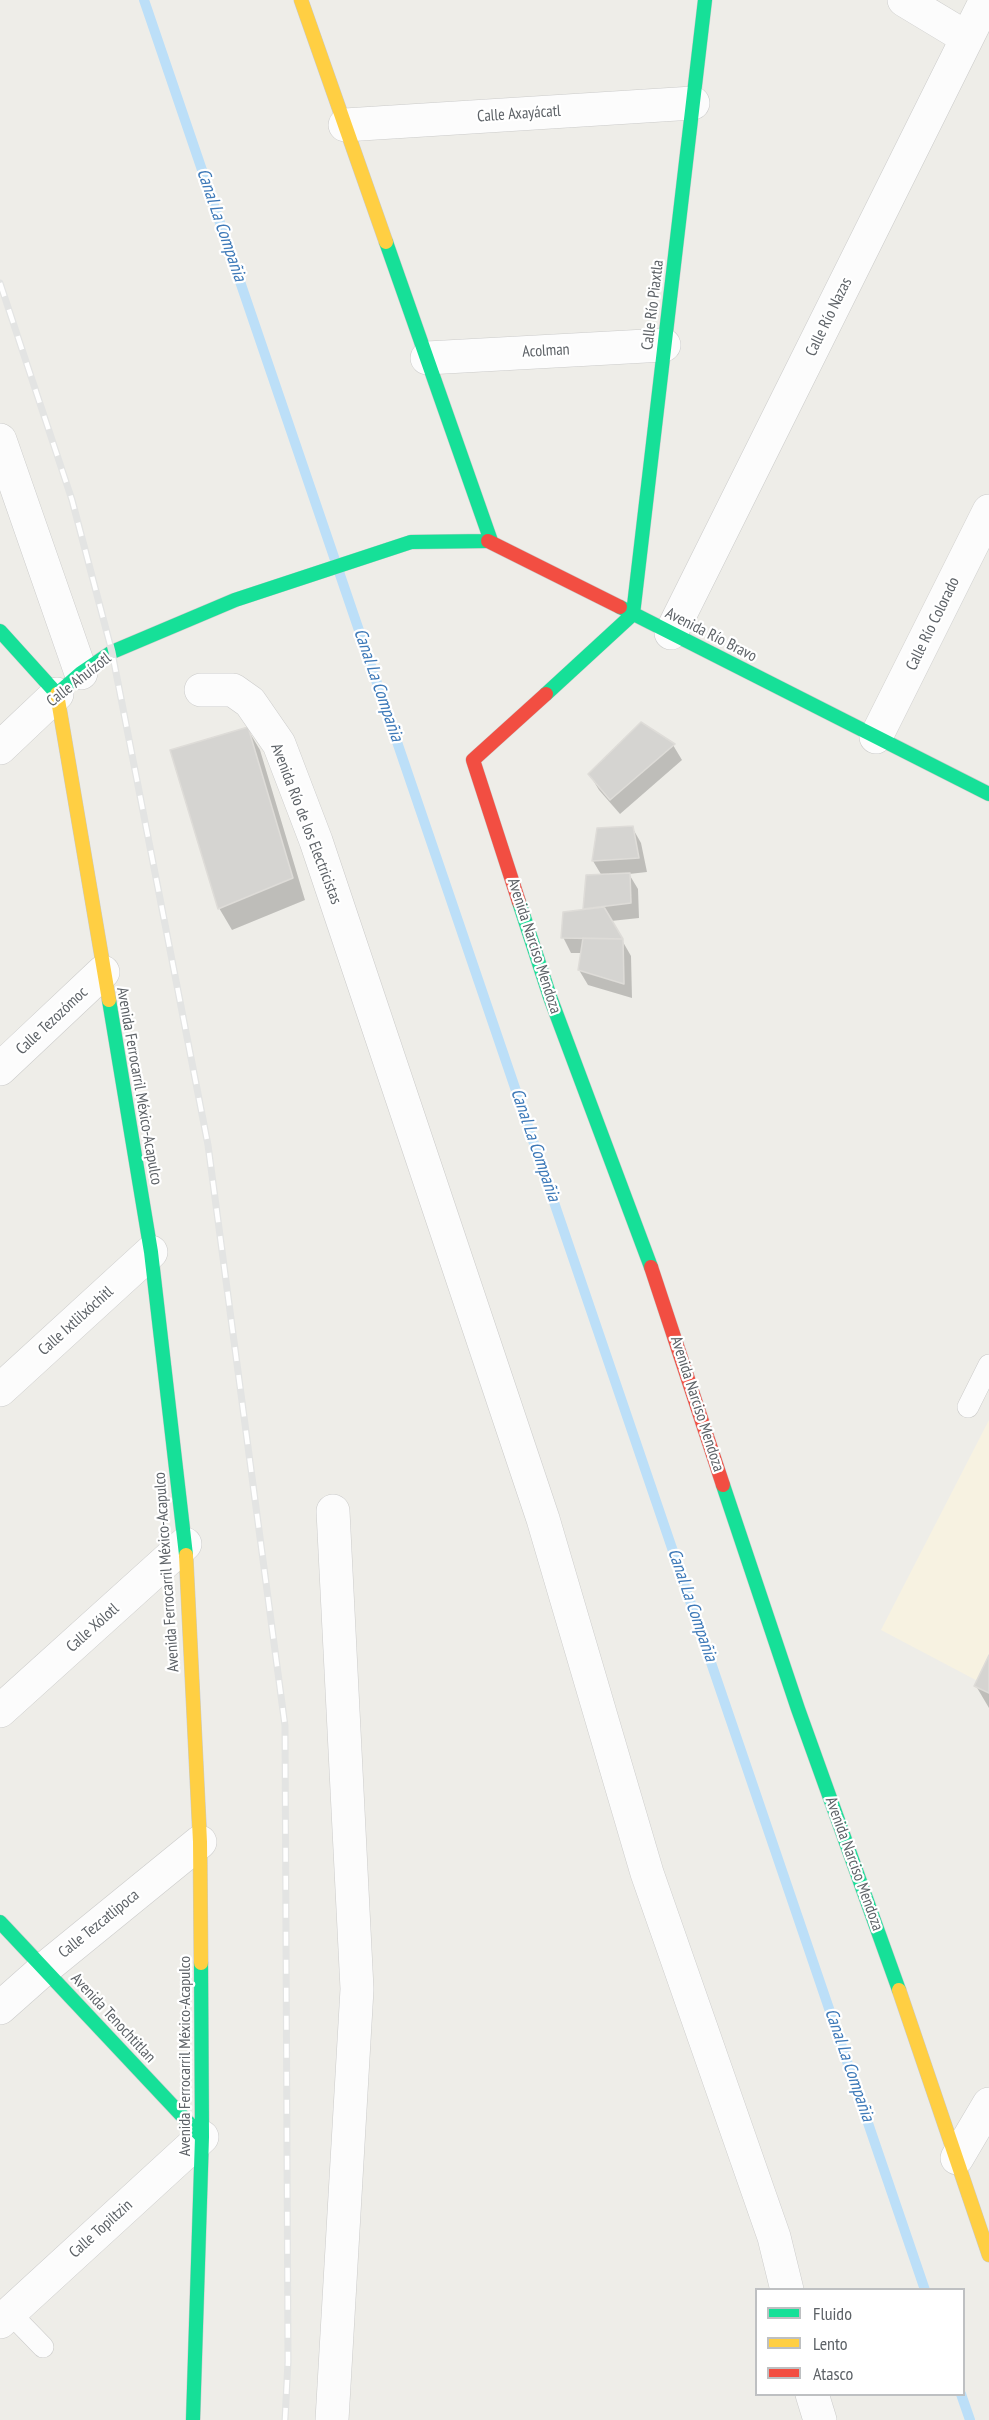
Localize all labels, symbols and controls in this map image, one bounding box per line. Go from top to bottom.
street label: Calle Axayácatl [477,102,561,126]
water label: Canal La Compañia [192,166,250,284]
street label: Calle Río Piaxtla [638,259,668,351]
street label: Calle Río Nazas [802,275,856,359]
street label: Acolman [522,340,570,362]
street label: Calle Río Colorado [902,574,964,674]
street label: Avenida Río Bravo [662,604,760,666]
water label: Canal La Compañia [349,626,407,744]
street label: Calle Ahuízotl [43,649,115,711]
street label: Avenida Río de los Electricistas [266,741,346,907]
street label: Avenida Narciso Mendoza [503,876,565,1016]
street label: Calle Tezozómoc [12,983,92,1059]
street label: Avenida Ferrocarril México-Acapulco [112,986,166,1186]
water label: Canal La Compañia [506,1086,564,1204]
street label: Calle Ixtlilxóchitl [35,1282,117,1360]
street label: Avenida Narciso Mendoza [666,1334,728,1474]
street label: Avenida Ferrocarril México-Acapulco [150,1471,184,1673]
water label: Canal La Compañia [663,1546,721,1664]
street label: Calle Xólotl [63,1599,123,1657]
street label: Avenida Narciso Mendoza [821,1794,887,1934]
street label: Calle Tezcatlipoca [55,1886,143,1962]
street label: Avenida Ferrocarril México-Acapulco [175,1956,195,2156]
street label: Avenida Tenochtitlan [67,1969,159,2067]
water label: Canal La Compañia [820,2006,878,2124]
street label: Calle Topiltzin [66,2196,136,2262]
legend [755,2288,965,2396]
text: Fluido [813,2302,852,2325]
text: Lento [813,2332,848,2355]
text: Atasco [813,2362,853,2385]

